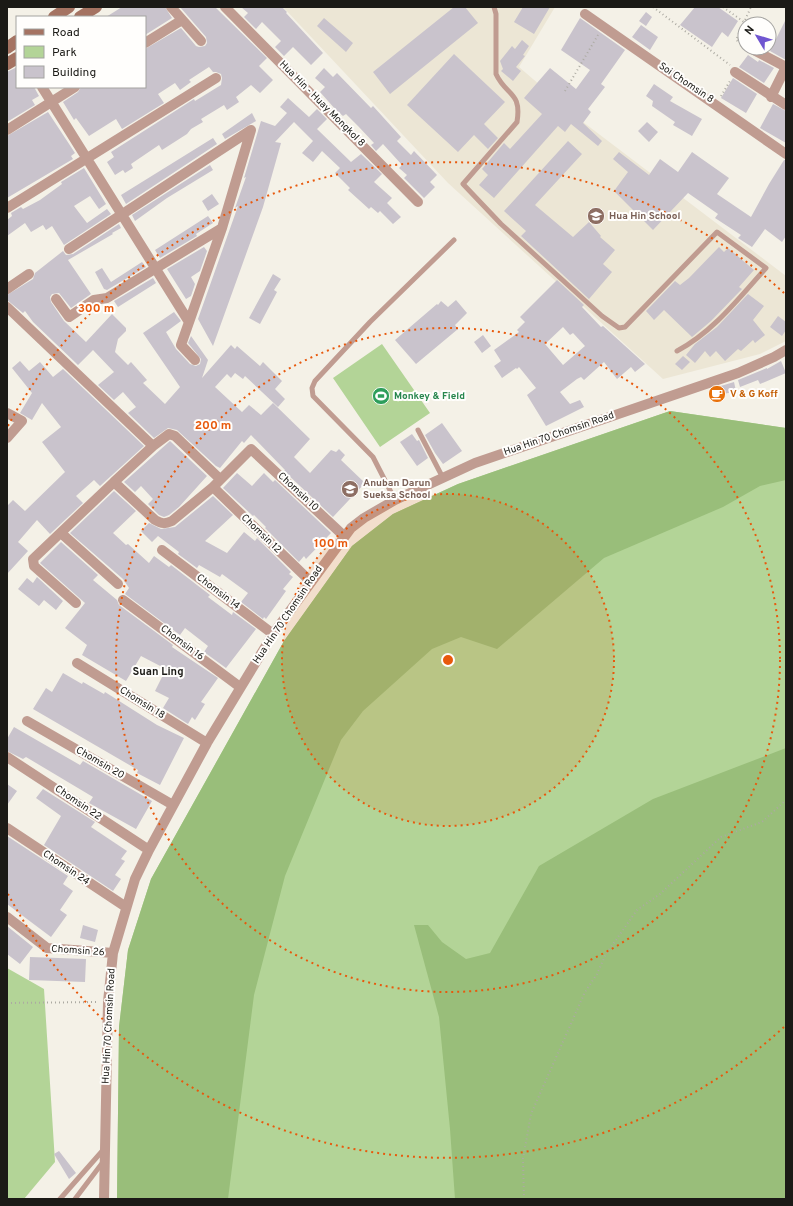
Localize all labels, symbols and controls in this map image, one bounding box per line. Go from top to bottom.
legend [16,16,146,88]
north arrow [737,16,777,56]
text: N [742,23,758,38]
text: Road [52,25,80,41]
text: Park [52,45,77,61]
street label: Hua Hin - Huay Mongkol 8 [276,58,368,150]
street label: Soi Chomsin 8 [656,60,716,106]
text: Building [52,65,96,81]
school or university icon: Hua Hin School [586,206,606,226]
place label: Hua Hin School [609,210,680,223]
text: 300 m [78,301,114,317]
cafe icon: V & G Koff [707,384,727,404]
sports icon: Monkey & Field [371,386,391,406]
place label: V & G Koff [730,388,778,401]
place label: Monkey & Field [394,390,465,403]
street label: Hua Hin 70 Chomsin Road [502,409,616,459]
text: 200 m [195,418,231,434]
street label: Chomsin 10 [275,470,321,514]
place label: Anuban Darun Sueksa School [363,477,431,502]
school or university icon: Anuban Darun Sueksa School [340,479,360,499]
street label: Chomsin 12 [238,512,284,556]
text: 100 m [314,536,348,552]
street label: Hua Hin 70 Chomsin Road [250,563,326,667]
street label: Chomsin 14 [194,571,242,613]
street label: Chomsin 16 [158,622,206,664]
centre of rings [441,653,455,667]
district label: Suan Ling [133,665,183,679]
street label: Chomsin 18 [117,684,167,722]
street label: Chomsin 20 [73,744,127,782]
street label: Chomsin 22 [52,783,104,823]
street label: Chomsin 24 [40,848,92,888]
street label: Chomsin 26 [51,943,105,959]
street label: Hua Hin 70 Chomsin Road [99,968,119,1084]

